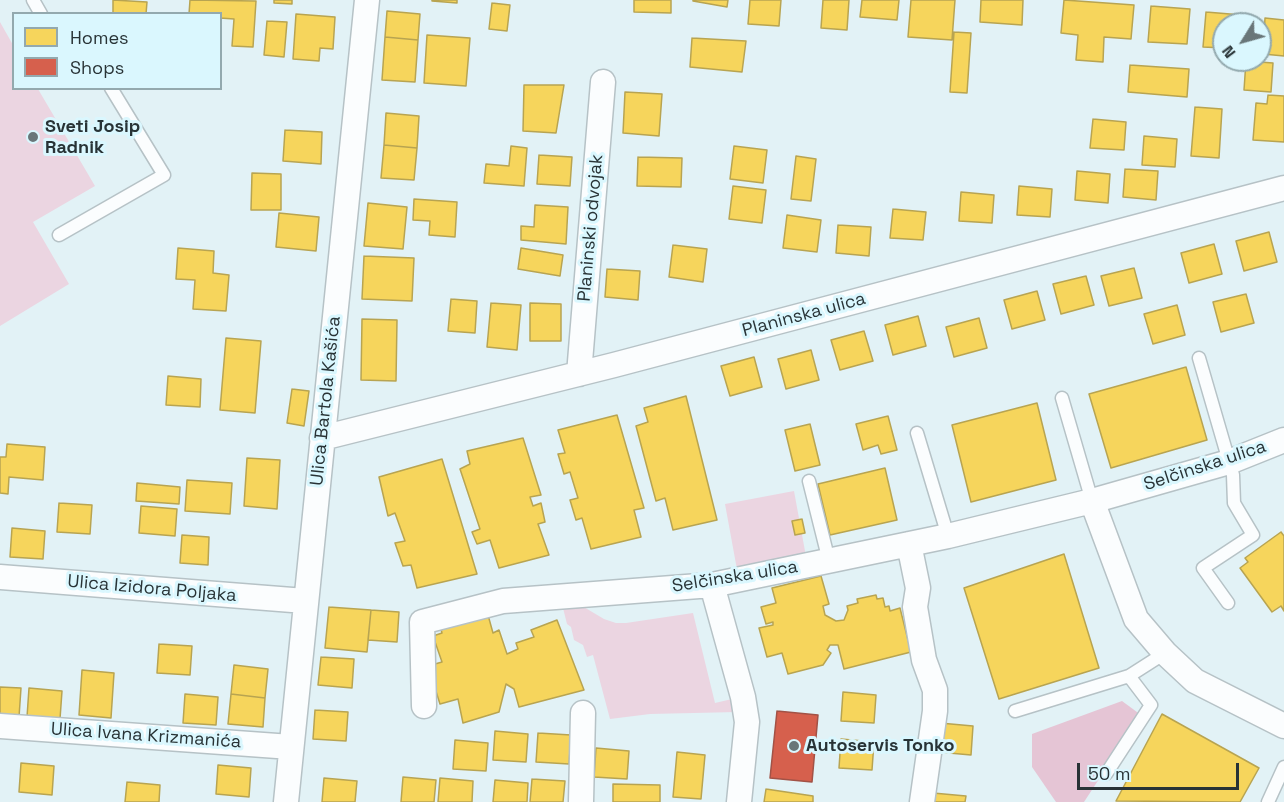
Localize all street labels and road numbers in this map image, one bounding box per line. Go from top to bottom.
street label: Planinski odvojak [574,153,608,303]
street label: Planinska ulica [740,288,868,342]
street label: Ulica Bartola Kašića [306,315,346,487]
street label: Selčinska ulica [1141,436,1269,496]
street label: Selčinska ulica [670,556,800,598]
street label: Ulica Izidora Poljaka [67,571,237,607]
street label: Ulica Ivana Krizmanića [50,719,242,753]

